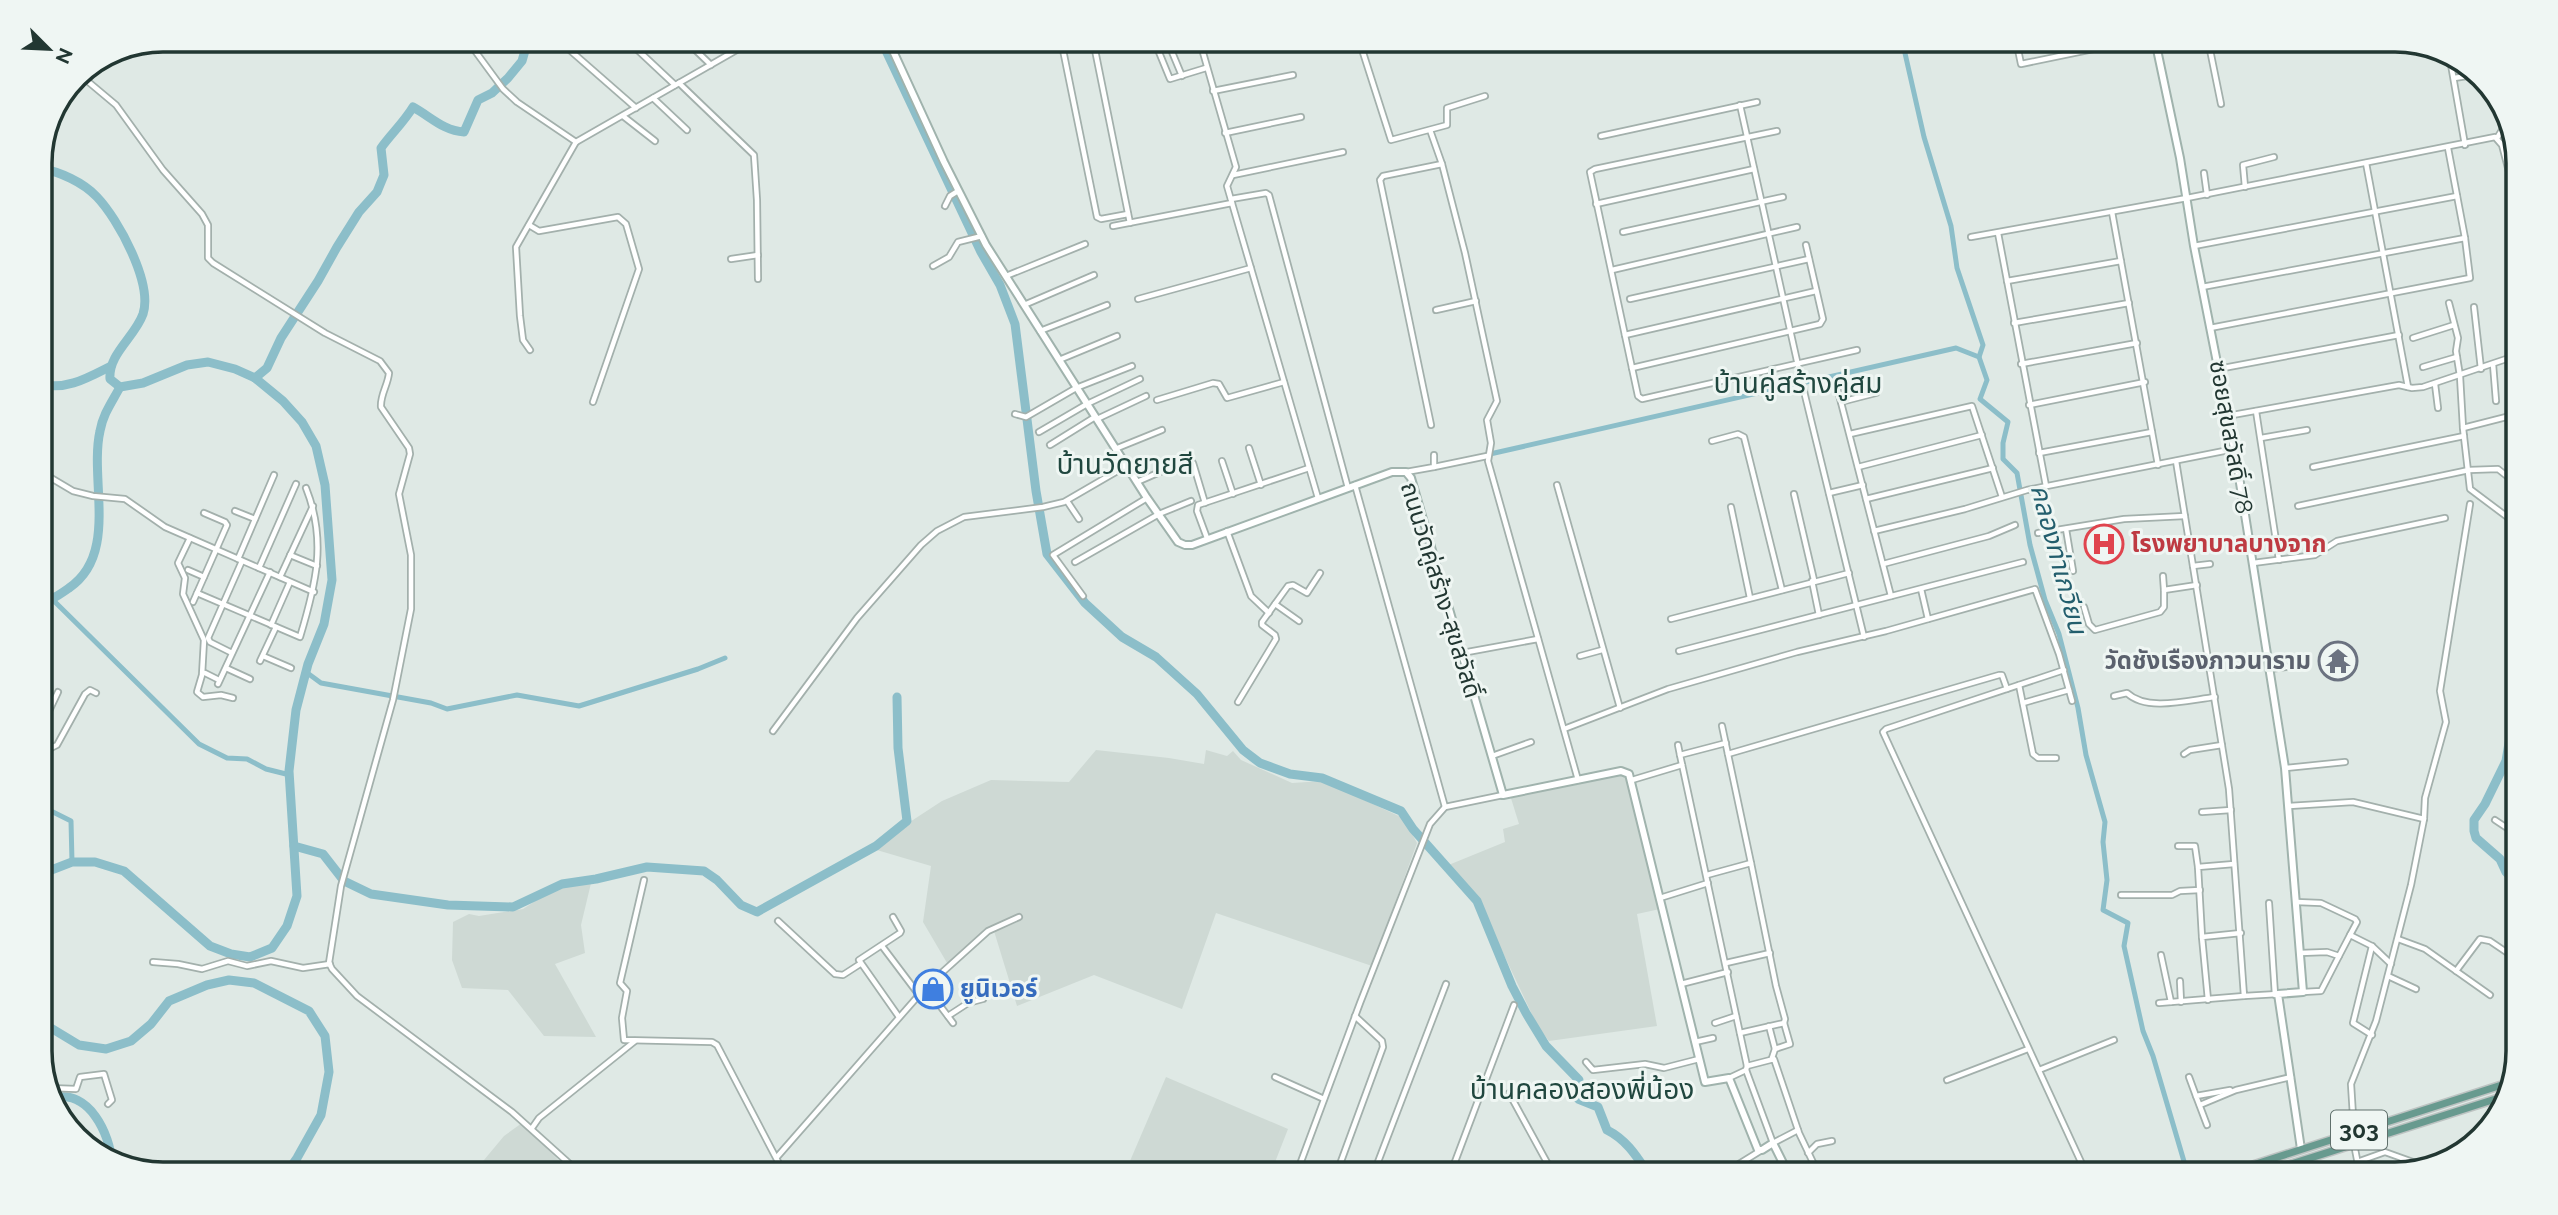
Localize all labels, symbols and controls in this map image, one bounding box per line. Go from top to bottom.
north arrow [14,14,84,84]
text: N [52,45,78,67]
street label: ซอยสุขสวัสดิ์ 78 [2203,358,2259,516]
district label: บ้านคู่สร้างคู่สม [1713,367,1883,401]
district label: บ้านวัดยายสี [1056,448,1194,481]
street label: ถนนวัดคู่สร้าง-สุขสวัสดิ์ [1394,478,1488,702]
water label: คลองท่าเกวียน [2025,481,2094,639]
hospital icon: โรงพยาบาลบางจาก [2083,523,2125,565]
place label: โรงพยาบาลบางจาก [2131,529,2326,558]
temple icon: วัดชังเรืองภาวนาราม [2317,640,2359,682]
place label: วัดชังเรืองภาวนาราม [2105,646,2311,675]
shop icon: ยูนิเวอร์ [912,968,954,1010]
place label: ยูนิเวอร์ [960,974,1038,1004]
district label: บ้านคลองสองพี่น้อง [1470,1070,1694,1106]
road number: 303 [2331,1110,2387,1149]

